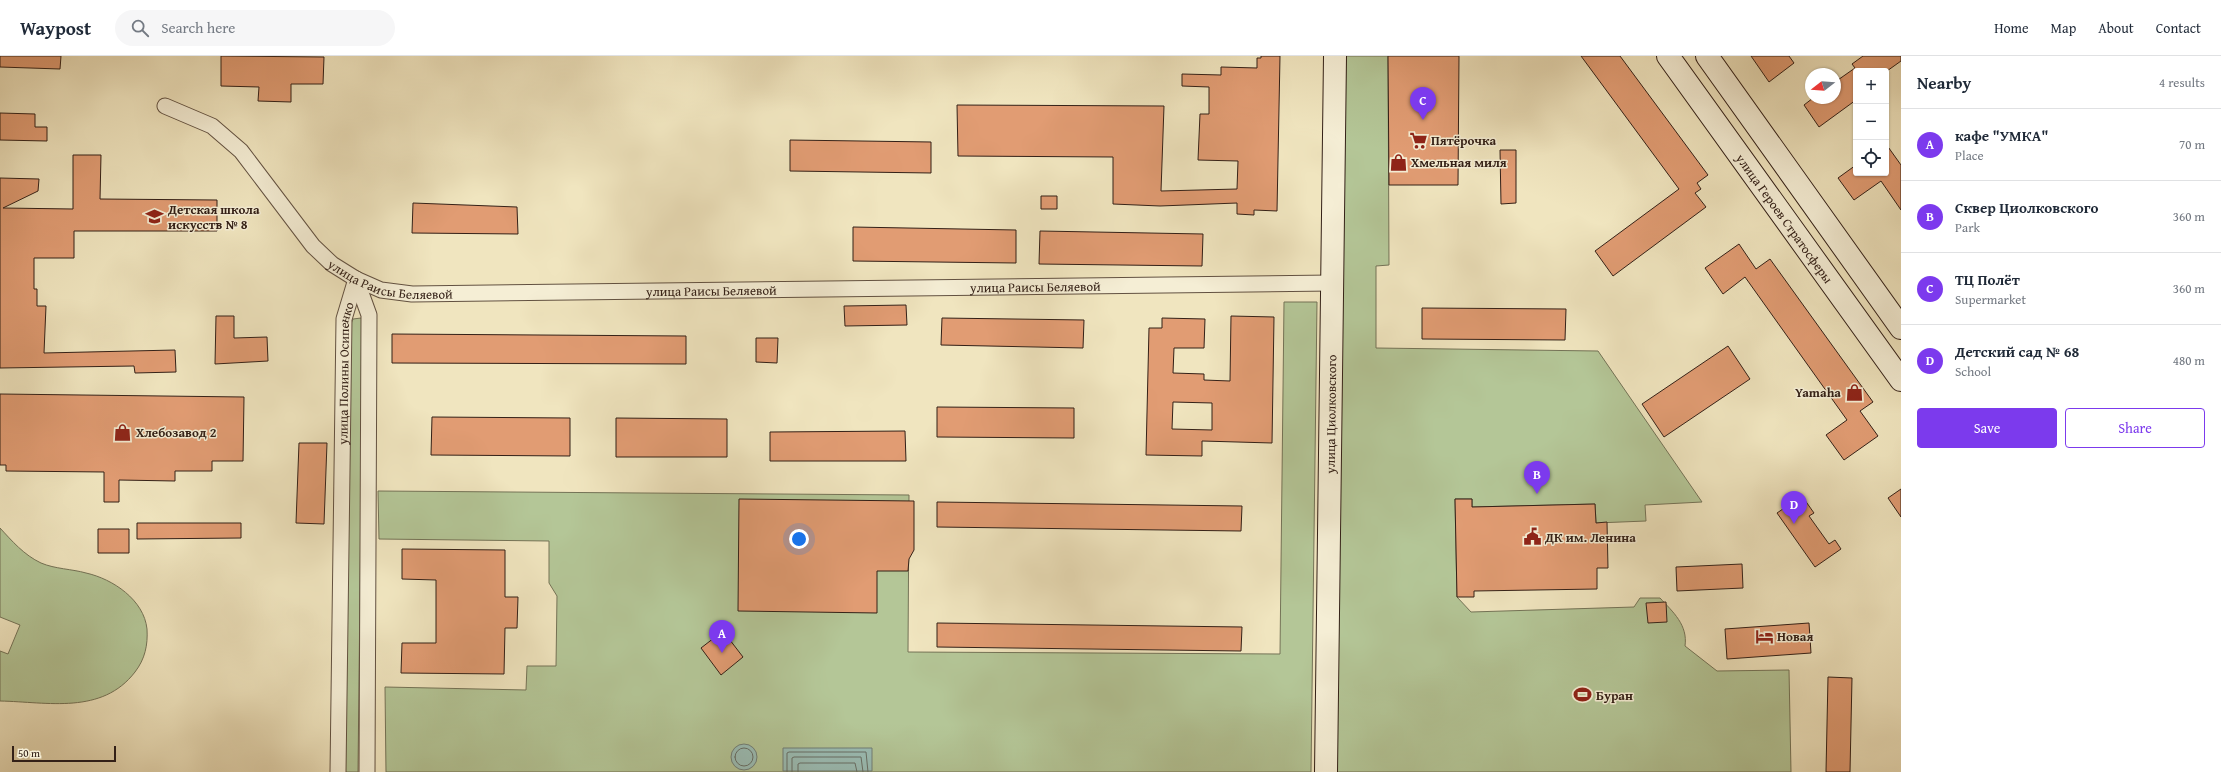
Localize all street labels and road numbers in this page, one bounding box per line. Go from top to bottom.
street label: улица Героев Стратосферы [1731,149,1838,287]
street label: улица Раисы Беляевой [323,254,453,304]
street label: улица Раисы Беляевой [969,277,1101,297]
street label: улица Раисы Беляевой [645,281,777,301]
street label: улица Полины Осипенко [333,299,359,446]
street label: улица Циолковского [1321,354,1341,475]

